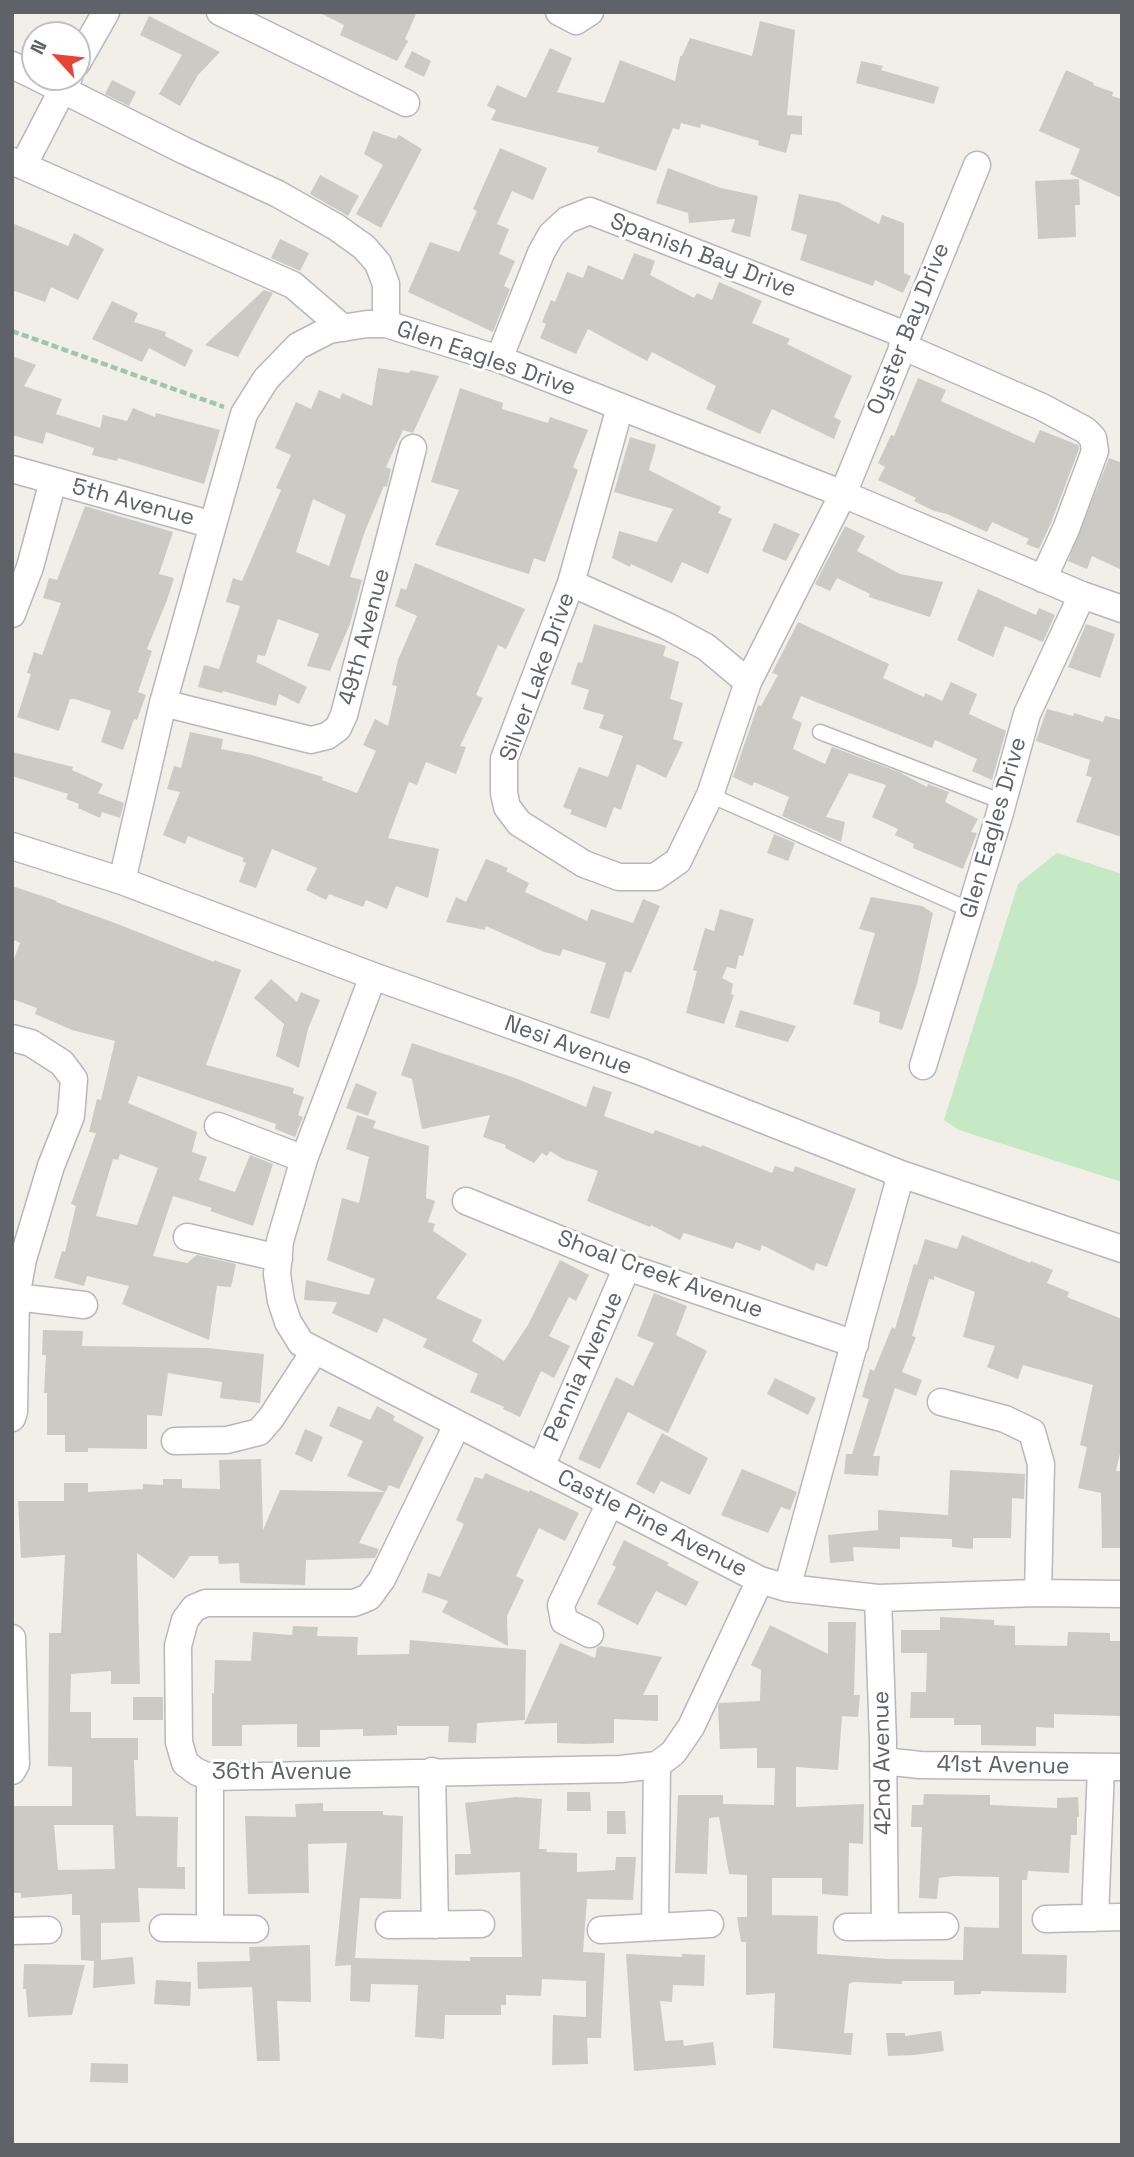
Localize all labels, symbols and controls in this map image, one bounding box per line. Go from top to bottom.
north arrow [21,21,91,91]
text: N [25,36,53,59]
street label: Spanish Bay Drive [606,208,800,304]
street label: Oyster Bay Drive [862,239,956,419]
street label: Glen Eagles Drive [393,315,579,403]
street label: 5th Avenue [69,473,197,533]
street label: 49th Avenue [334,566,396,708]
street label: Silver Lake Drive [495,589,581,765]
street label: Glen Eagles Drive [955,734,1033,922]
street label: Nesi Avenue [500,1010,636,1082]
street label: Shoal Creek Avenue [553,1225,767,1325]
street label: Pennia Avenue [539,1288,629,1446]
street label: Castle Pine Avenue [552,1464,752,1584]
street label: 42nd Avenue [868,1691,898,1835]
street label: 41st Avenue [936,1751,1070,1781]
street label: 36th Avenue [212,1759,352,1787]

